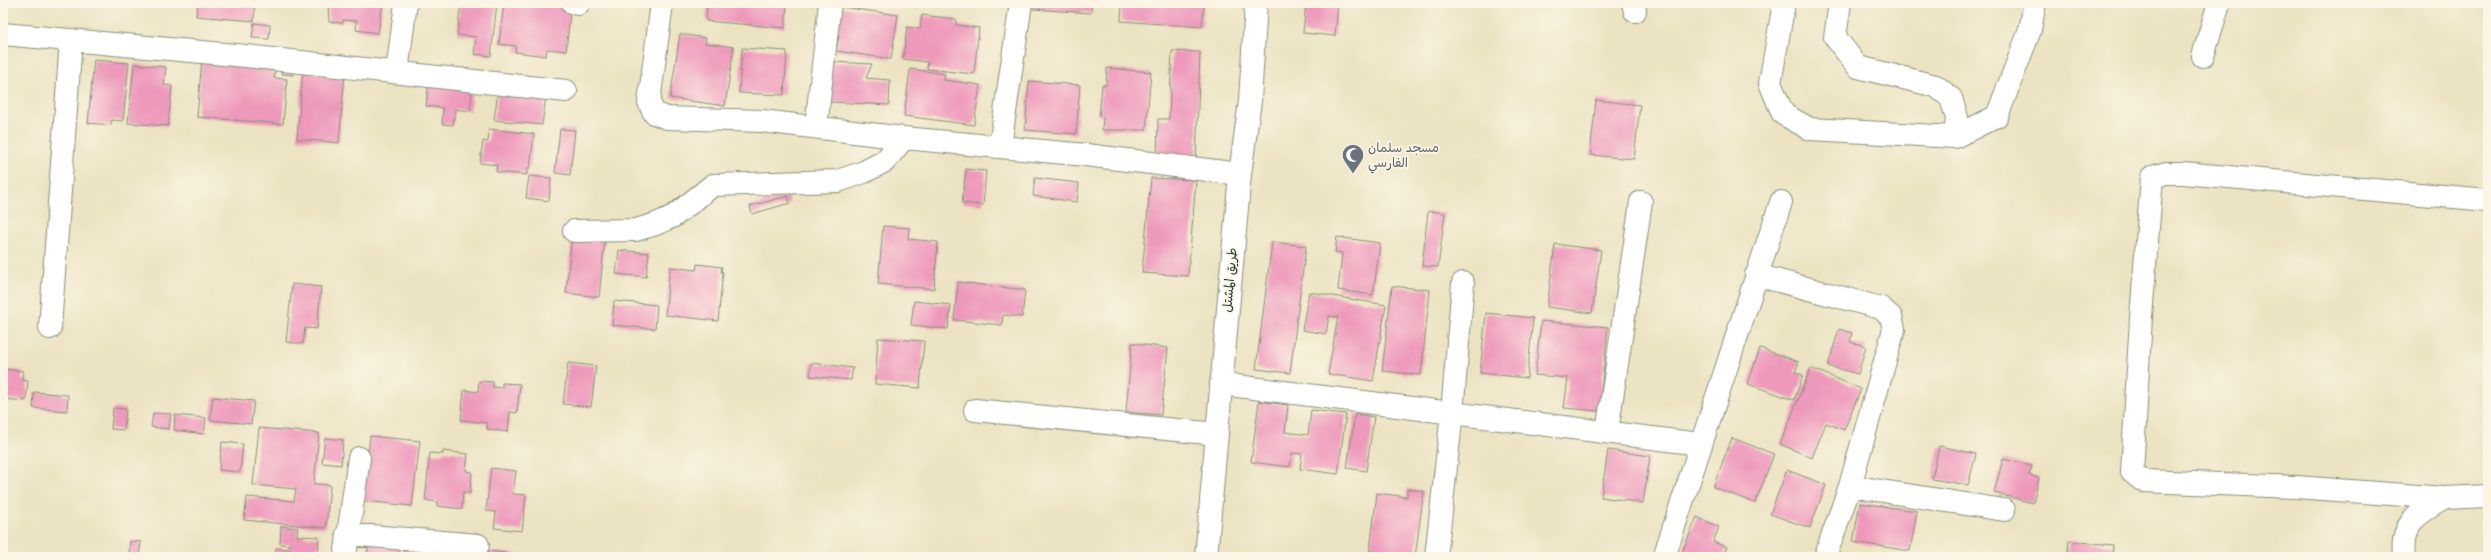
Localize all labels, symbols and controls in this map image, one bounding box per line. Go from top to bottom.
place label: مسجد سلمان الفارسي [1368,140,1439,174]
mosque icon: مسجد سلمان الفارسي [1340,142,1366,175]
street label: طريق المشتل [1219,247,1241,313]

